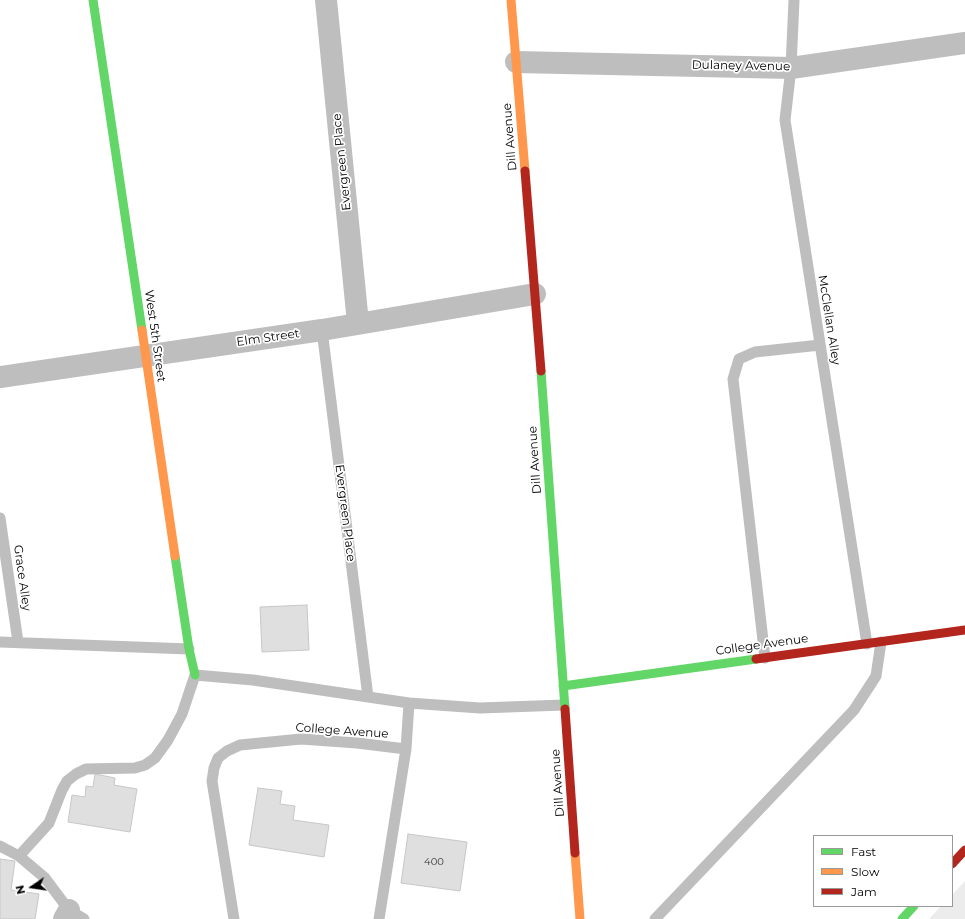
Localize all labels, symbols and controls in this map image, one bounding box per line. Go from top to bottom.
street label: Dulaney Avenue [692,58,790,74]
street label: Dill Avenue [500,102,520,172]
street label: Evergreen Place [330,113,354,211]
street label: McClellan Alley [815,274,843,366]
street label: West 5th Street [141,289,169,383]
street label: Elm Street [236,326,300,350]
street label: Dill Avenue [525,426,545,494]
street label: Evergreen Place [332,464,358,562]
street label: Grace Alley [10,544,34,612]
street label: College Avenue [715,631,809,659]
street label: College Avenue [295,721,389,741]
street label: Dill Avenue [548,749,568,817]
legend [813,835,953,907]
text: Fast [851,844,876,859]
house number: 400 [424,856,444,868]
text: Slow [851,864,880,879]
north arrow [12,867,52,907]
text: N [12,884,28,896]
text: Jam [851,884,877,899]

